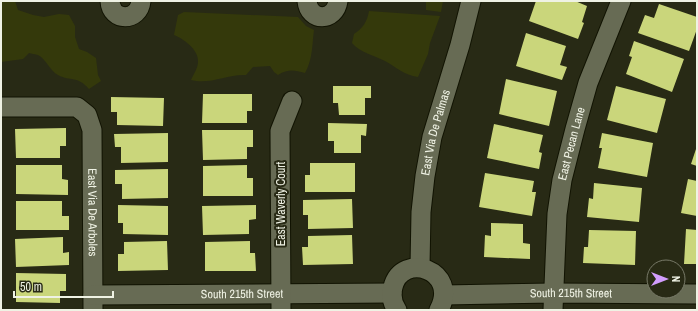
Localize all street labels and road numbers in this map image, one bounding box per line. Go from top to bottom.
street label: East Via De Palmas [417,88,454,177]
street label: East Pecan Lane [554,105,589,182]
street label: East Waverly Court [273,162,289,246]
street label: East Via De Arboles [84,168,101,257]
street label: South 215th Street [530,285,612,301]
street label: South 215th Street [201,286,283,302]

